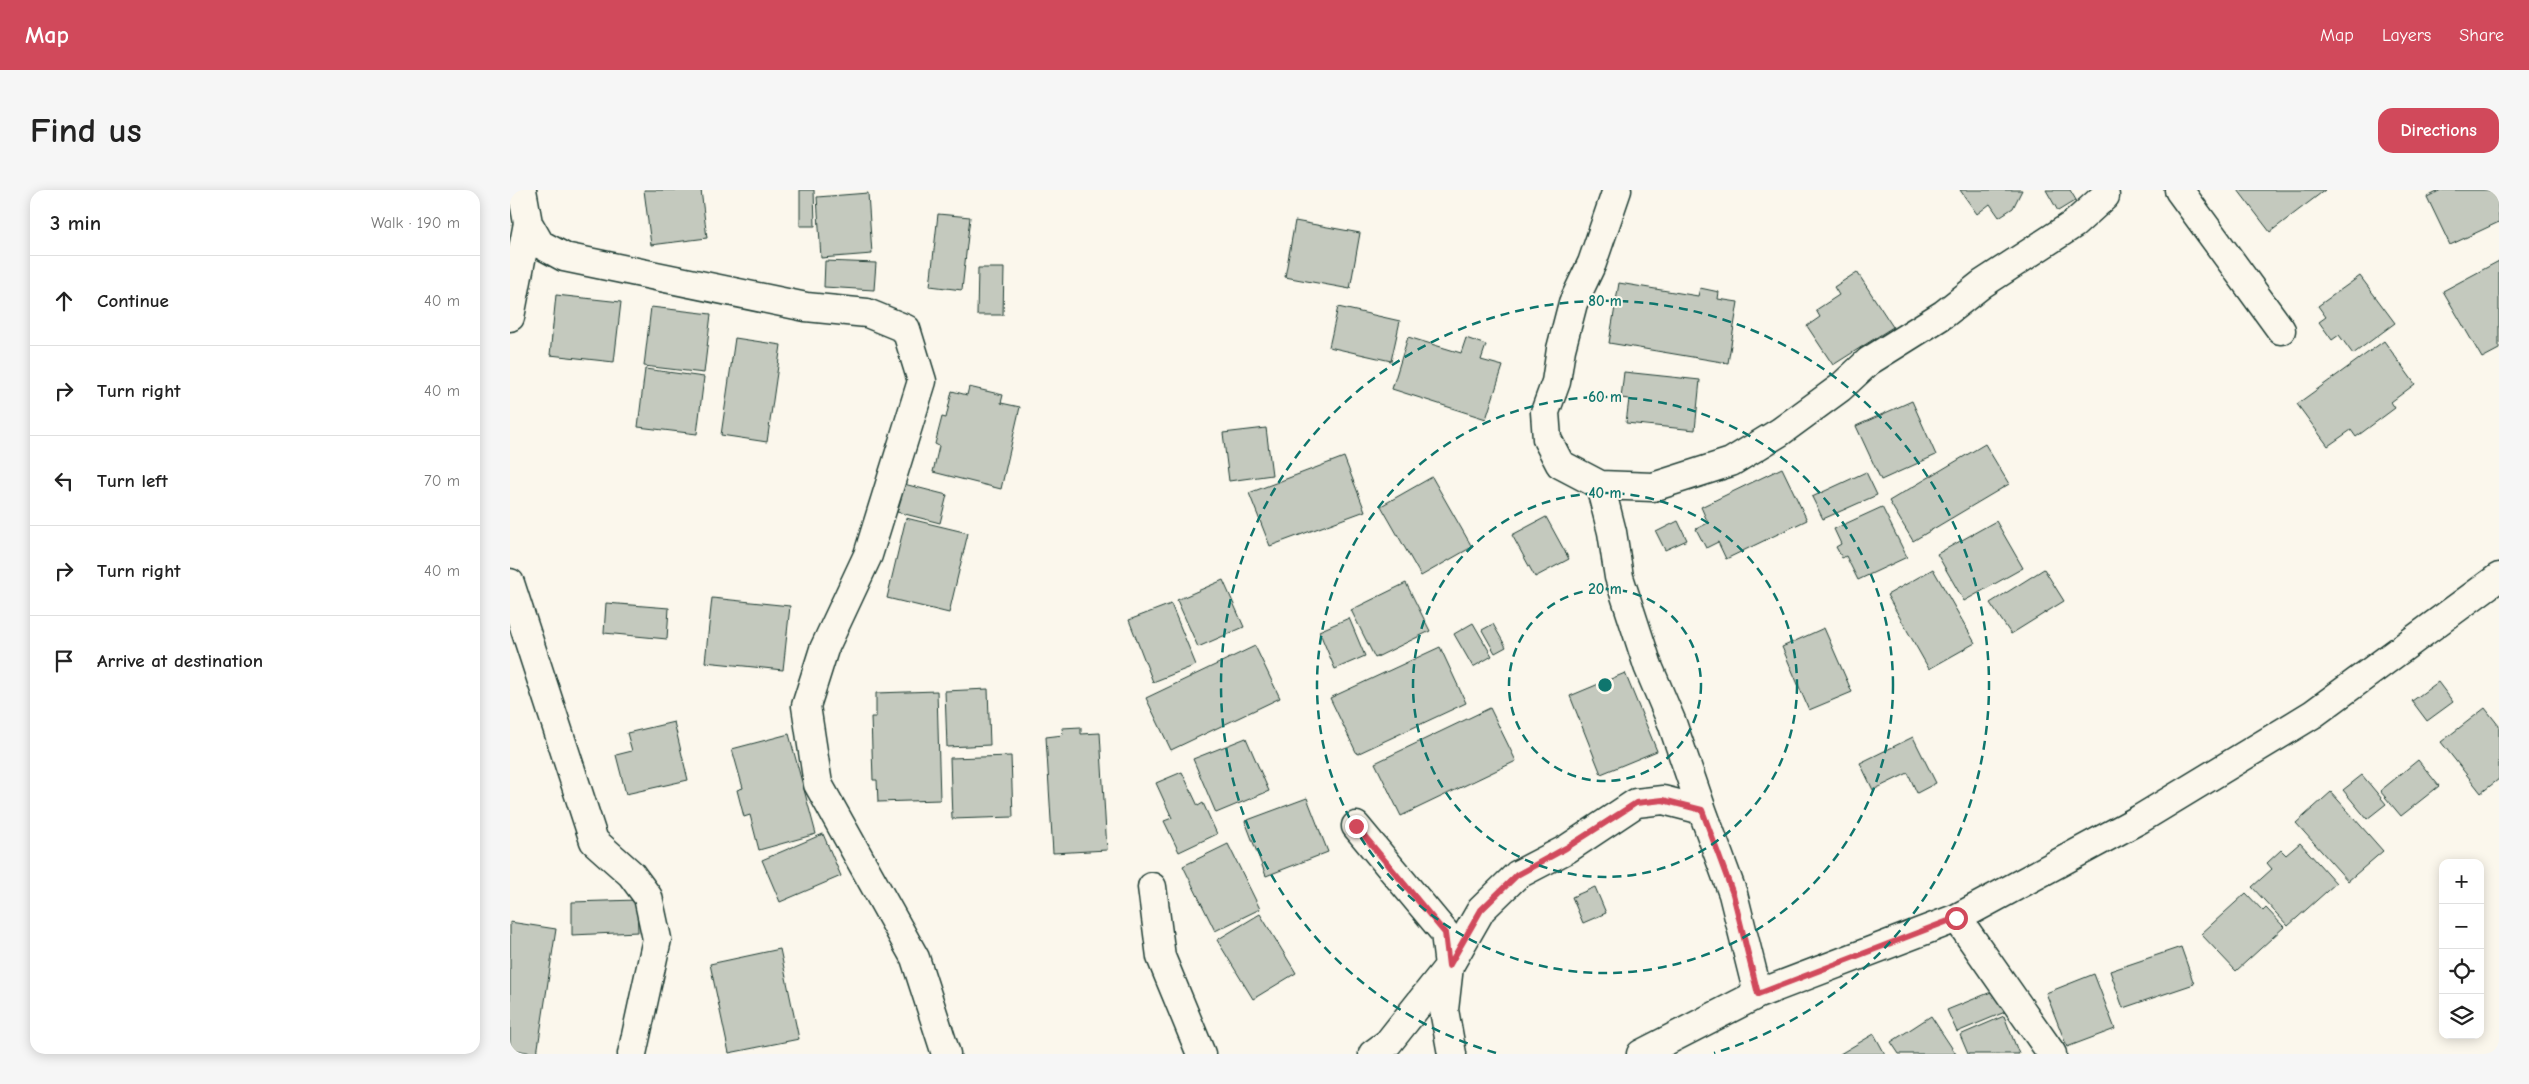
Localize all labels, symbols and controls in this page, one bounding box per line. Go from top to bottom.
text: Map [25,21,69,49]
text: Map [2320,25,2354,46]
text: Layers [2382,25,2431,46]
text: Share [2459,25,2504,46]
button: Directions [2378,108,2499,153]
text: Find us [30,110,142,151]
text: 3 min [50,211,101,235]
text: Walk · 190 m [371,214,460,232]
icon: ahead [50,287,78,315]
text: Continue [97,290,169,312]
text: 40 m [424,292,460,310]
text: 80 m [1588,292,1622,310]
icon: right [50,377,78,405]
text: Turn right [97,380,181,402]
text: 40 m [424,382,460,400]
text: 60 m [1588,388,1622,406]
icon: left [50,467,78,495]
text: Turn left [97,470,168,492]
text: 70 m [424,472,460,490]
text: 40 m [1589,484,1622,502]
icon: right [50,557,78,585]
text: Turn right [97,560,181,582]
text: 40 m [424,562,460,580]
text: 20 m [1588,580,1622,598]
icon: arrive [50,647,78,675]
text: Arrive at destination [97,650,263,672]
centre of rings [1596,676,1614,694]
route end [1345,815,1368,838]
map controls [2439,859,2484,1039]
button: + [2439,859,2484,904]
button: − [2439,904,2484,949]
route start [1945,907,1968,930]
button: locate [2439,949,2484,994]
button: layers [2439,994,2484,1039]

